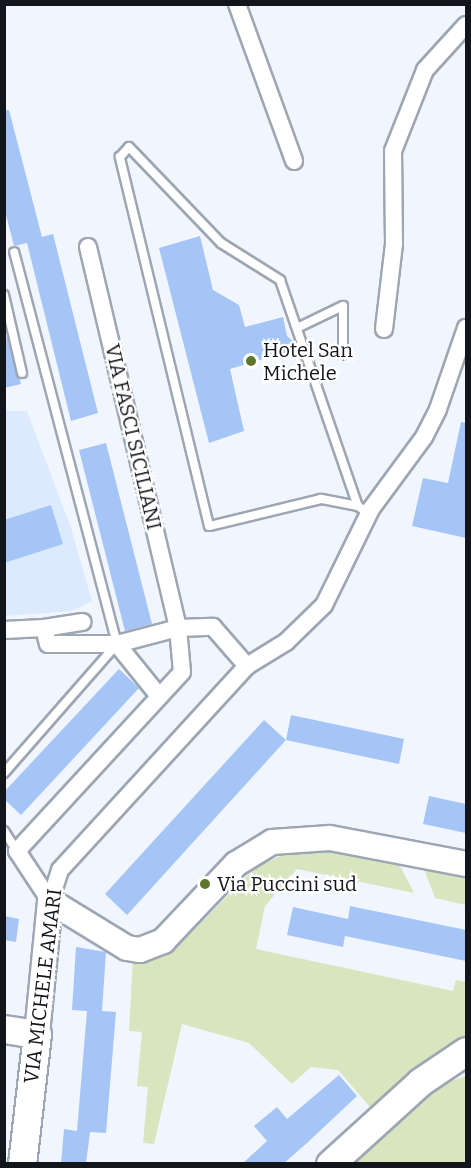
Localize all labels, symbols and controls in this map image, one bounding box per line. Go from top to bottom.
place label: Hotel San Michele [263,338,353,385]
street label: VIA FASCI SICILIANI [100,342,166,532]
marker: Hotel San Michele [244,354,258,368]
place label: Via Puccini sud [217,872,357,896]
marker: Via Puccini sud [198,877,212,891]
street label: VIA MICHELE AMARI [19,887,67,1085]

